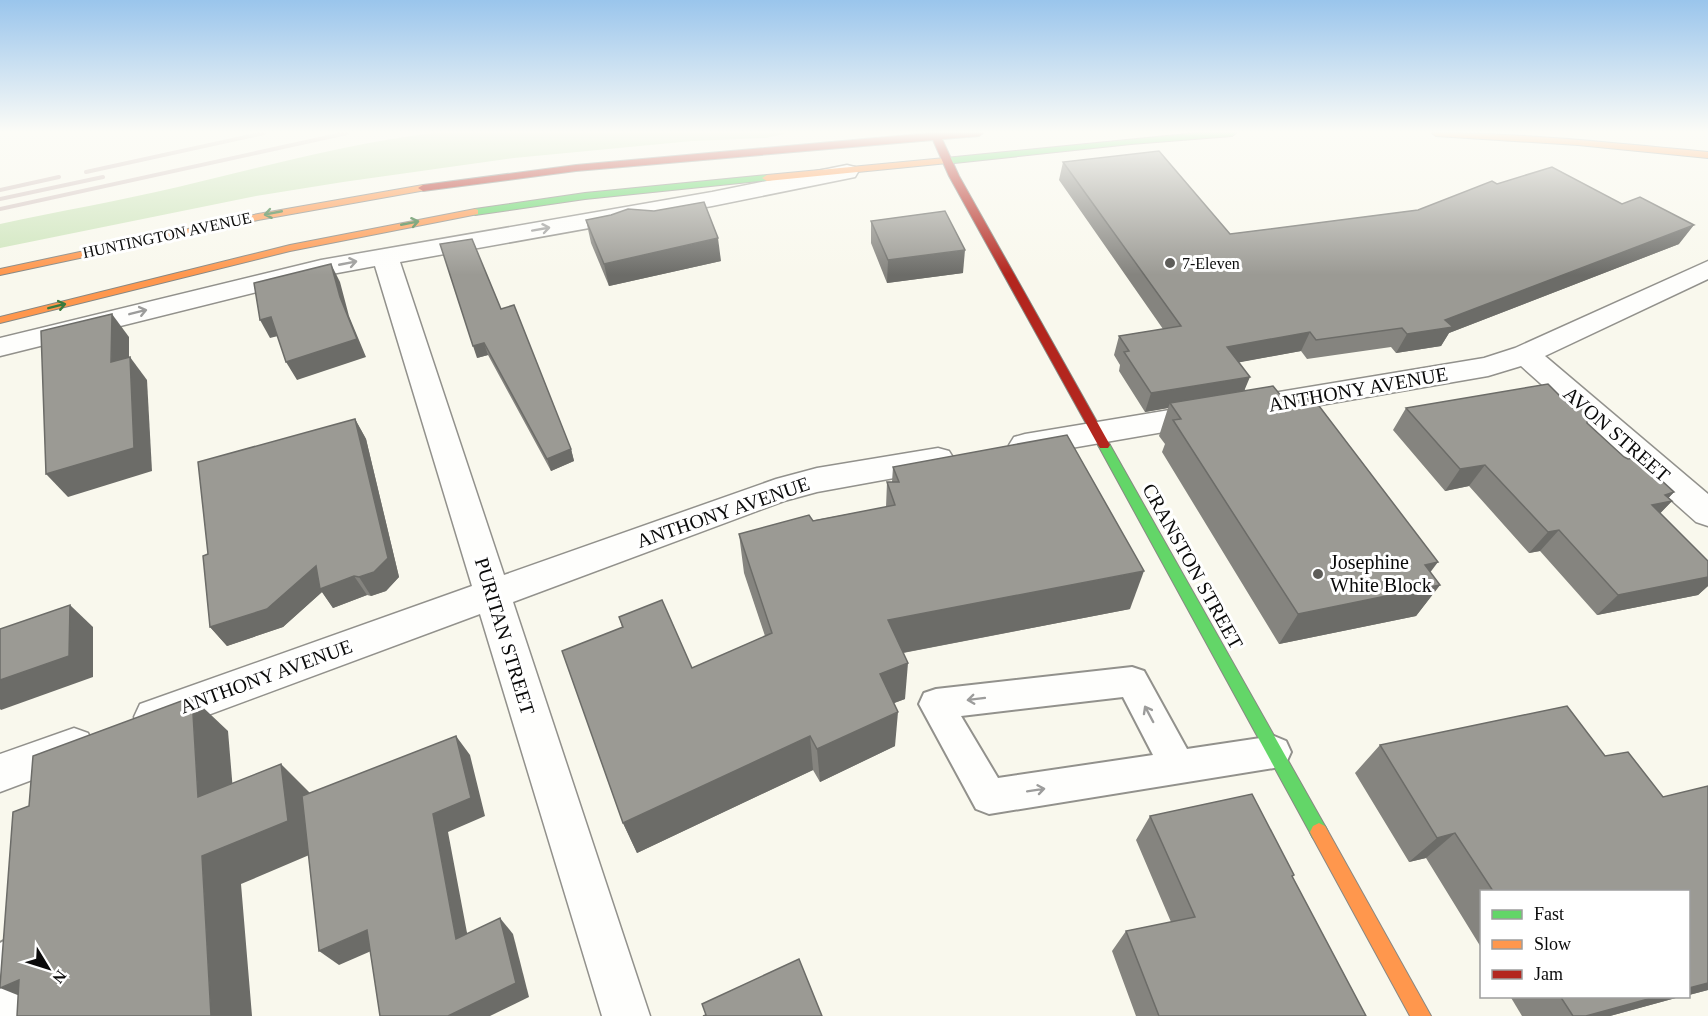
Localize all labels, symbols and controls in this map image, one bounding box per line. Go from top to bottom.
one-way arrow [264,208,284,219]
street label: HUNTINGTON AVENUE [81,209,253,261]
one-way arrow [400,217,419,228]
one-way arrow [530,223,550,234]
place label: 7-Eleven [1182,255,1240,272]
marker: 7-Eleven [1163,256,1177,270]
one-way arrow [338,257,358,268]
one-way arrow [47,299,66,311]
one-way arrow [128,305,147,317]
street label: ANTHONY AVENUE [1267,362,1449,416]
street label: AVON STREET [1559,382,1675,486]
street label: ANTHONY AVENUE [634,472,812,552]
street label: CRANSTON STREET [1138,479,1248,653]
place label: Josephine White Block [1330,551,1432,596]
street label: PURITAN STREET [471,555,539,717]
marker: Josephine White Block [1311,567,1325,581]
street label: ANTHONY AVENUE [177,635,355,717]
one-way arrow [966,694,986,705]
one-way arrow [1143,706,1155,724]
one-way arrow [1025,784,1045,795]
legend [1480,890,1690,998]
text: Fast [1534,904,1564,924]
text: Slow [1534,934,1571,954]
north arrow [18,938,78,998]
text: Jam [1534,964,1563,984]
text: N [49,967,70,987]

